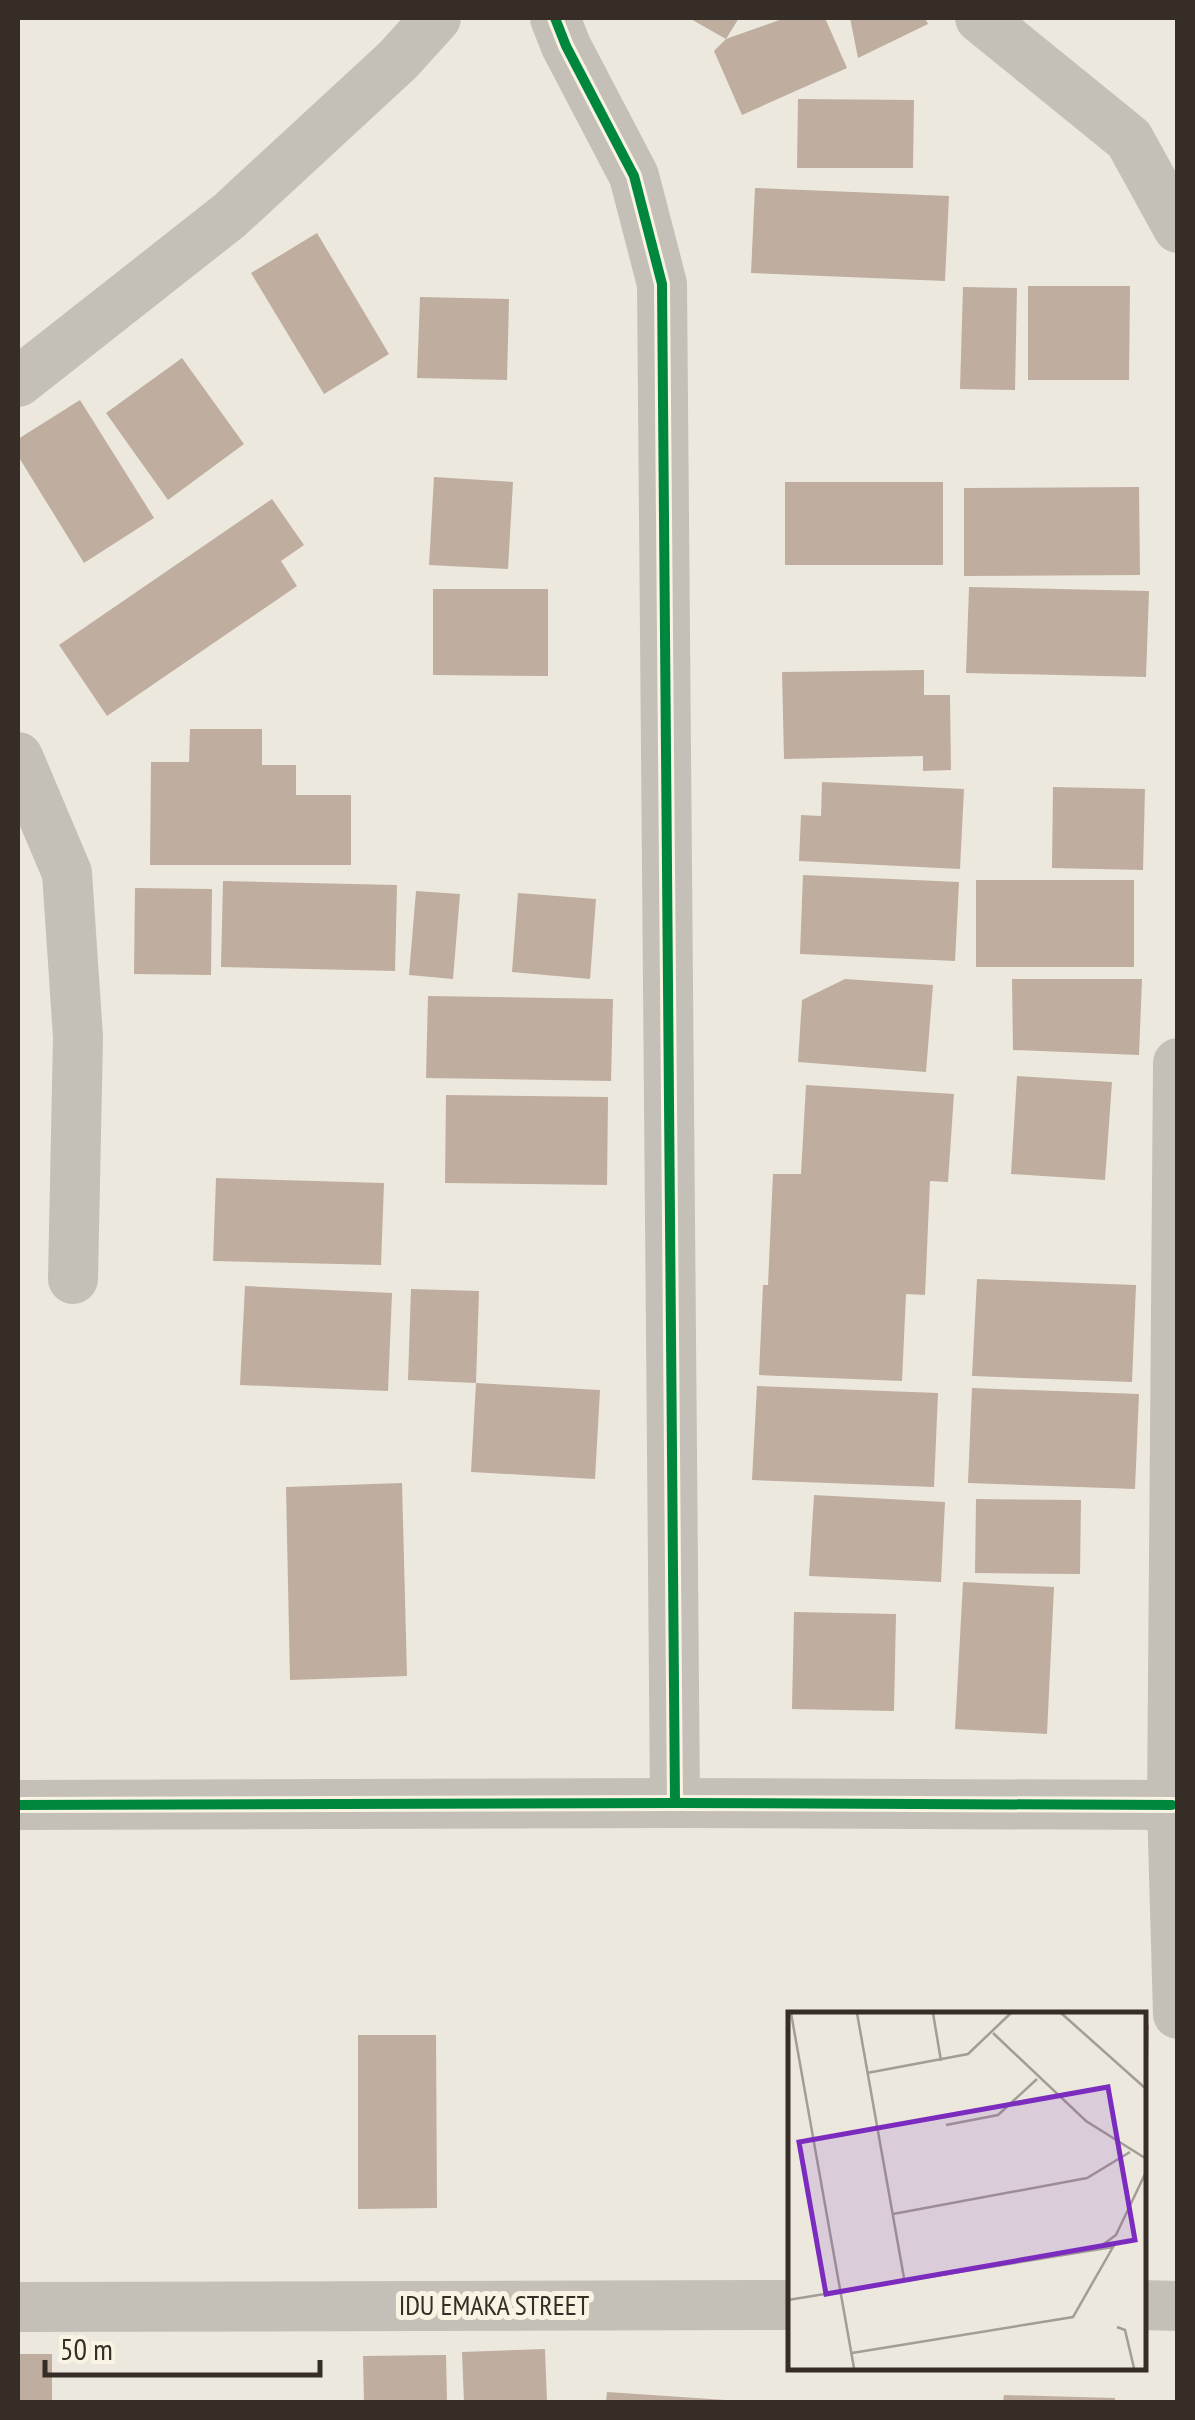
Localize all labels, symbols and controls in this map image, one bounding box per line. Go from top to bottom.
inset map [788,2012,1145,2370]
street label: IDU EMAKA STREET [399,2286,590,2323]
scale bar [45,2315,320,2377]
text: 50 m [60,2329,113,2368]

